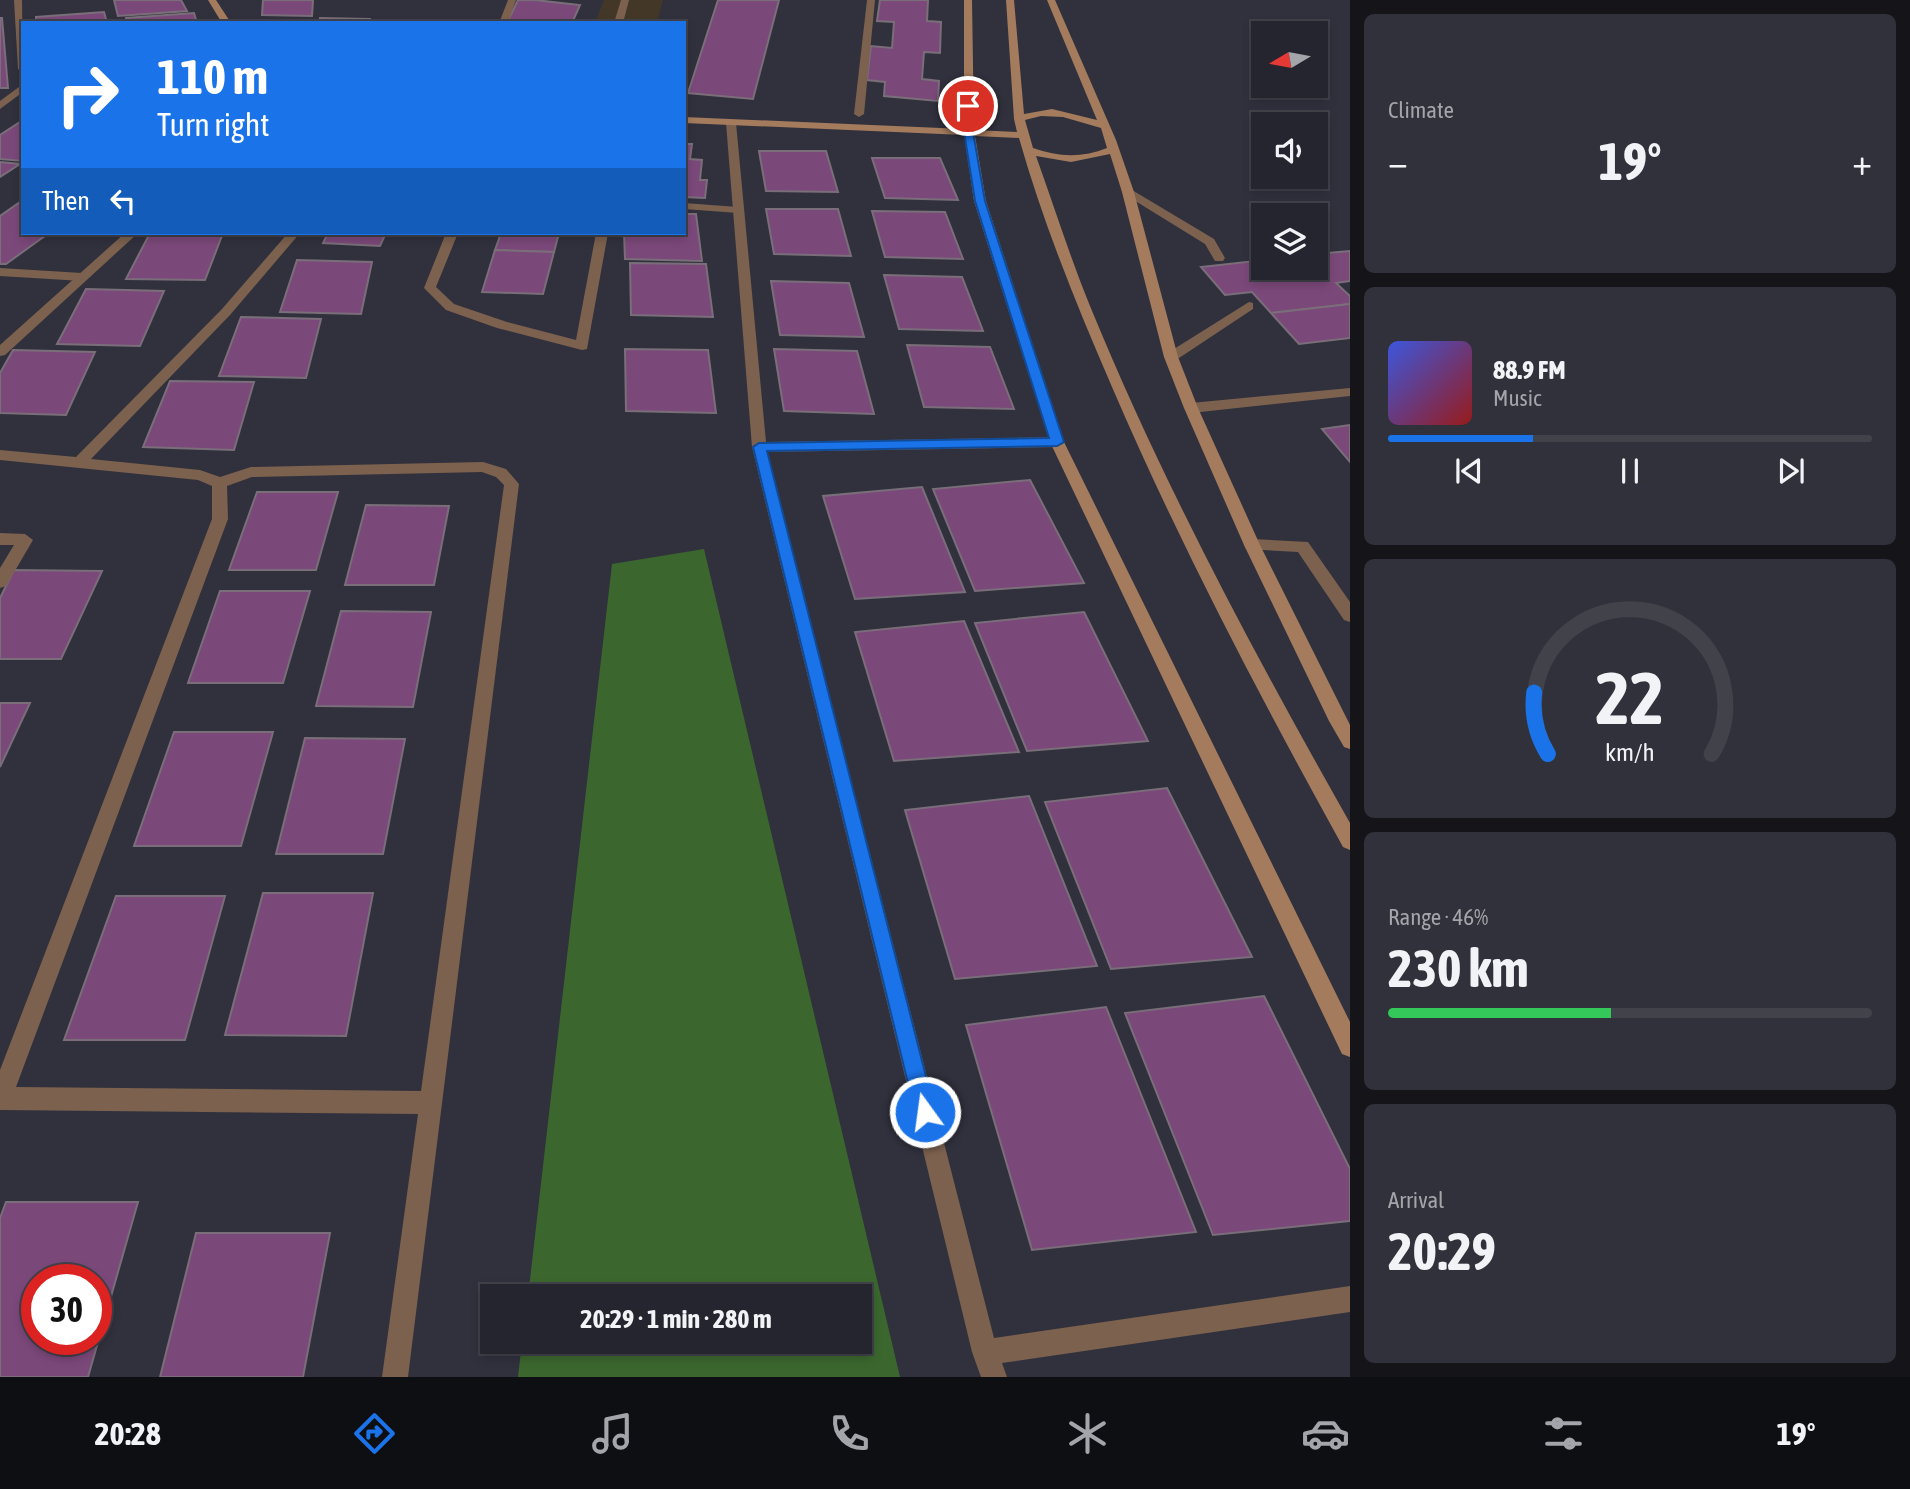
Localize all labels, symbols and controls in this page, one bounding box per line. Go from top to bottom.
north arrow [1251,21,1328,98]
map controls [1251,21,1328,280]
text: 110 m [157,48,268,104]
icon: right [42,49,133,140]
pin [938,76,998,136]
icon: arrive [949,87,987,125]
text: Climate [1388,97,1454,123]
text: Turn right [157,106,270,143]
button: sound [1251,112,1328,189]
text: 19° [1598,131,1662,191]
text: − [1388,140,1408,183]
text: + [1852,140,1872,183]
icon: left [104,182,142,220]
text: Then [42,186,90,216]
button: layers [1251,203,1328,280]
text: 88.9 FM [1493,355,1566,385]
text: Music [1493,385,1541,411]
icon: previous [1450,452,1488,490]
icon: pause [1611,452,1649,490]
icon: next [1772,452,1810,490]
text: 22 [1596,657,1664,740]
text: km/h [1605,738,1655,766]
text: Range · 46% [1388,904,1488,930]
text: 230 km [1388,938,1529,998]
position arrow [888,1075,962,1149]
text: Arrival [1388,1187,1444,1213]
text: 20:29 [1388,1221,1496,1281]
speed limit sign: 30 [21,1264,112,1355]
text: 20:29 · 1 min · 280 m [580,1304,772,1334]
icon: directions [350,1409,399,1458]
icon: music [588,1409,637,1458]
icon: phone [825,1409,874,1458]
icon: climate [1063,1409,1112,1458]
icon: car [1301,1409,1350,1458]
icon: filters [1539,1409,1588,1458]
text: 20:28 [94,1415,161,1452]
text: 19° [1777,1415,1816,1452]

